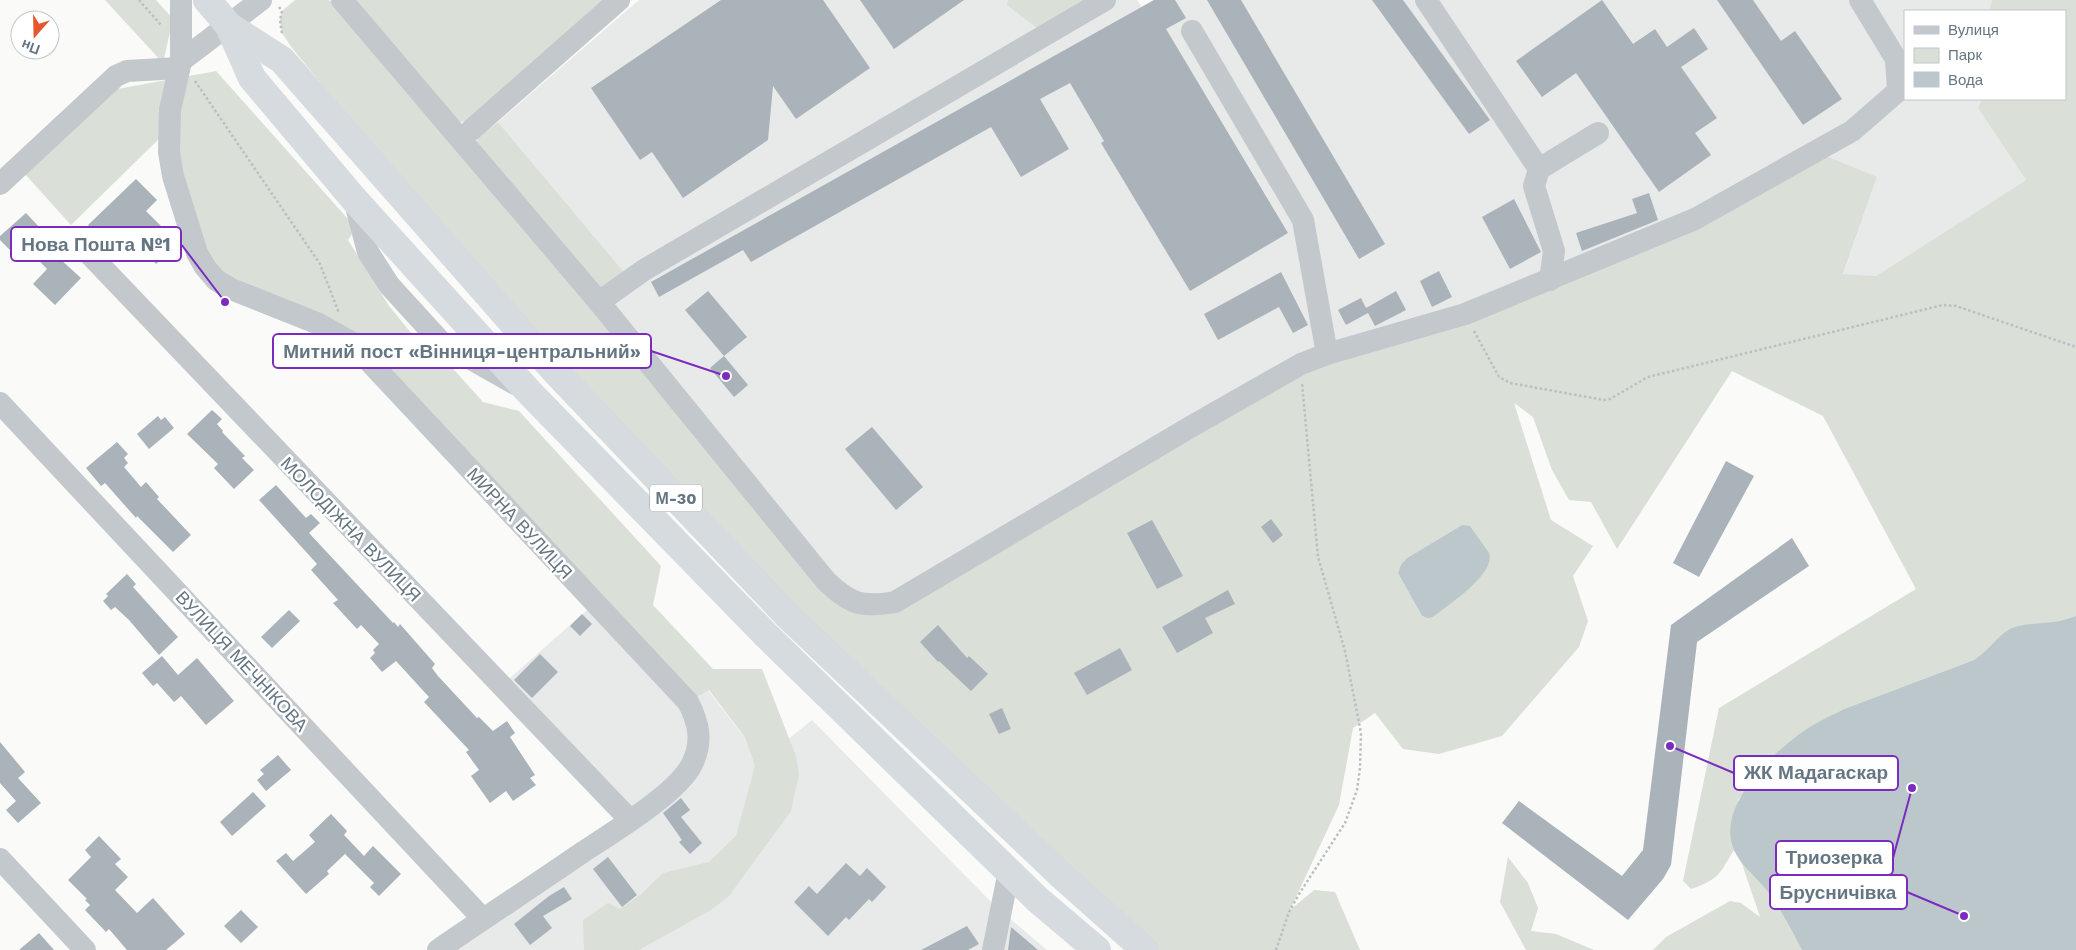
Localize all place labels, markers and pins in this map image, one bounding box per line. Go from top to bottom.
callout: Нова Пошта №1 [11,227,181,261]
callout: Митний пост «Вінниця-центральний» [273,334,651,368]
callout: ЖК Мадагаскар [1734,756,1898,790]
callout: Триозерка [1776,841,1893,875]
callout: Брусничівка [1770,875,1907,909]

